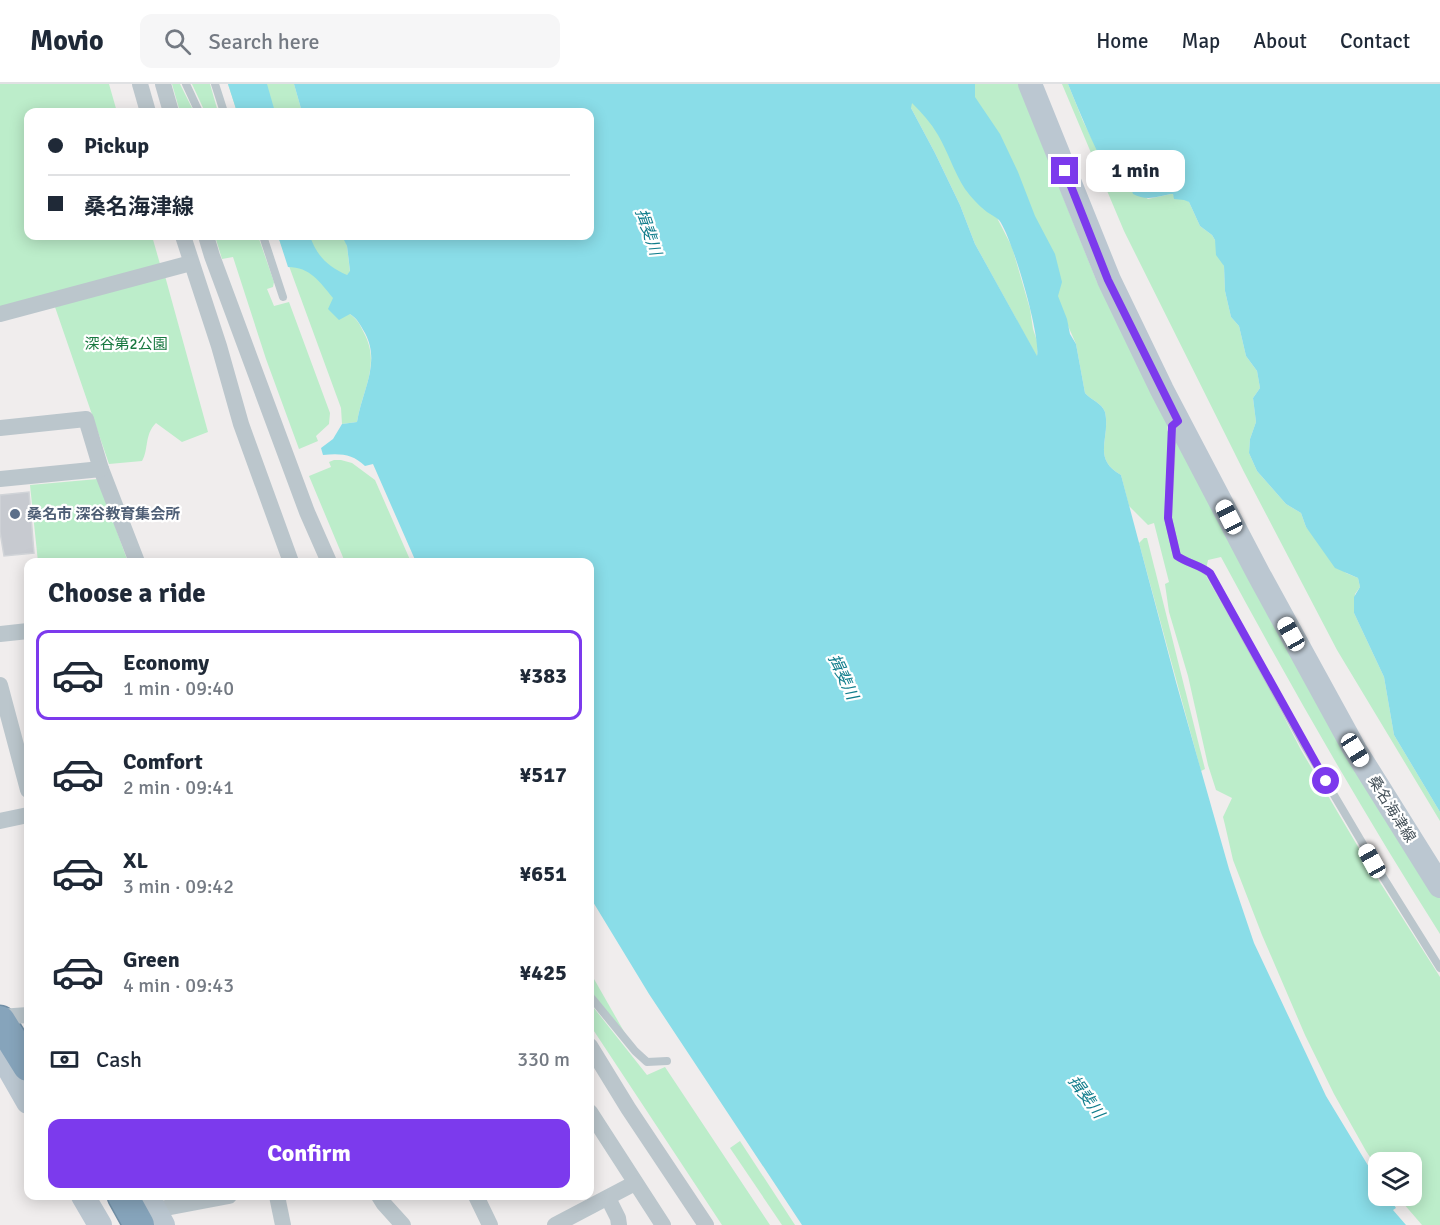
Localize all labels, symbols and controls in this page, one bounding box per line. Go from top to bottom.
search box [140,14,560,68]
text: Movio [30,24,104,58]
icon: search [161,25,194,58]
text: Search here [209,28,320,55]
text: Home [1096,28,1149,54]
text: Map [1182,28,1220,54]
text: About [1253,28,1307,54]
text: Contact [1340,28,1410,54]
text: Pickup [84,132,149,159]
callout: 1 min [1086,150,1185,192]
route end [1051,157,1078,184]
text: 1 min [1111,158,1160,183]
text: 桑名海津線 [84,193,194,220]
water label: 揖斐川 [631,206,666,260]
park label: 深谷第2公園 [84,335,168,353]
car [1213,497,1245,537]
place label: 桑名市 深谷教育集会所 [27,505,180,523]
marker: 桑名市 深谷教育集会所 [8,507,22,521]
text: Choose a ride [48,577,206,610]
car [1274,614,1308,654]
icon: car [51,648,105,702]
text: Economy [123,649,209,676]
water label: 揖斐川 [824,651,863,705]
text: ¥383 [519,662,567,689]
text: 1 min · 09:40 [123,676,234,701]
car [1338,730,1372,770]
icon: car [51,747,105,801]
text: Comfort [123,748,203,775]
text: ¥517 [519,761,567,788]
route start [1312,767,1339,794]
street label: 桑名海津線 [1364,772,1420,846]
text: 2 min · 09:41 [123,775,234,800]
car [1355,841,1389,881]
icon: car [51,846,105,900]
text: XL [123,847,148,874]
text: ¥651 [519,860,567,887]
text: 3 min · 09:42 [123,874,234,899]
icon: car [51,945,105,999]
text: Green [123,946,180,973]
text: ¥425 [519,959,567,986]
text: 4 min · 09:43 [123,973,234,998]
icon: cash [48,1043,81,1076]
text: Cash [96,1046,142,1073]
text: 330 m [517,1047,570,1072]
water label: 揖斐川 [1064,1072,1109,1124]
button: Confirm [48,1119,570,1188]
map controls [1368,1152,1422,1206]
button: layers [1368,1152,1422,1206]

